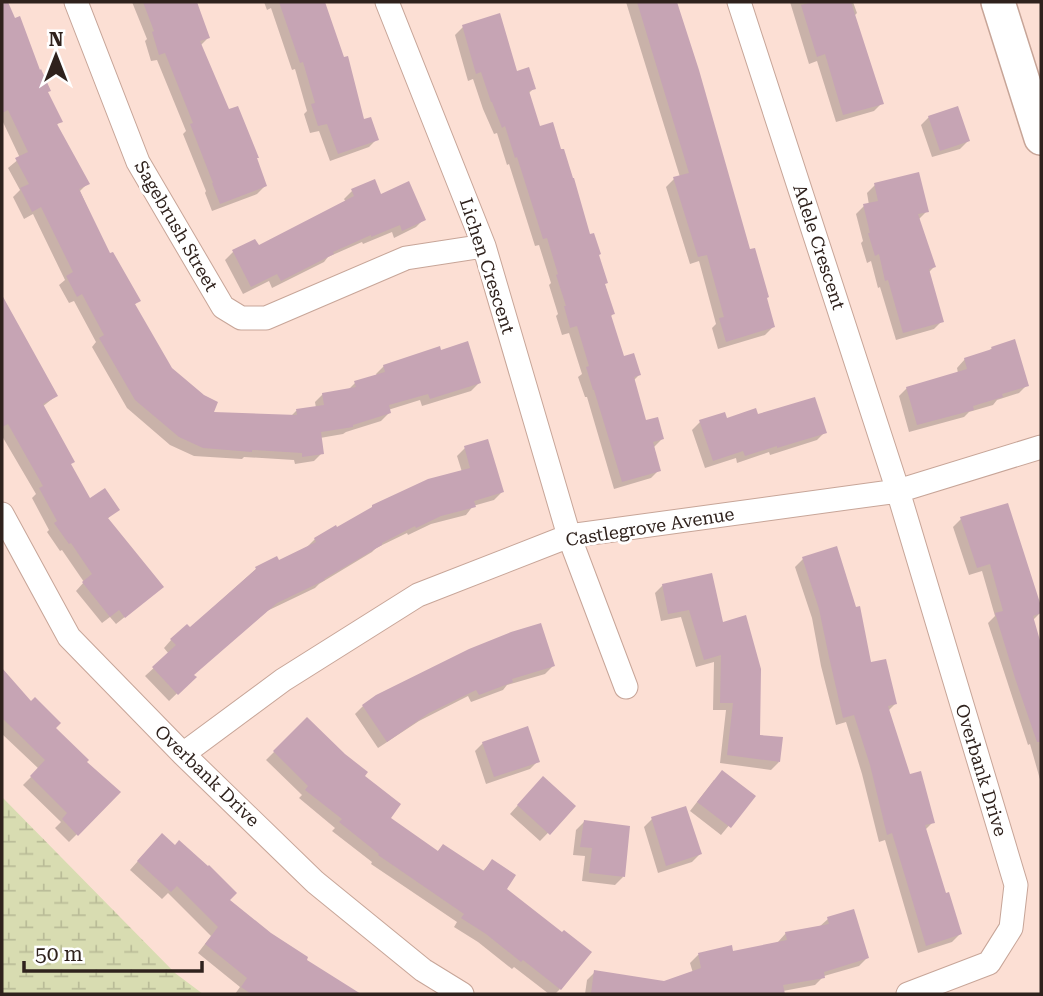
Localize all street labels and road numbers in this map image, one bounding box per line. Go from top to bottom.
street label: Sagebrush Street [131,157,222,295]
street label: Adele Crescent [789,181,850,312]
street label: Lichen Crescent [456,195,519,337]
street label: Castlegrove Avenue [564,503,736,550]
street label: Overbank Drive [951,701,1012,839]
street label: Overbank Drive [151,720,264,831]

